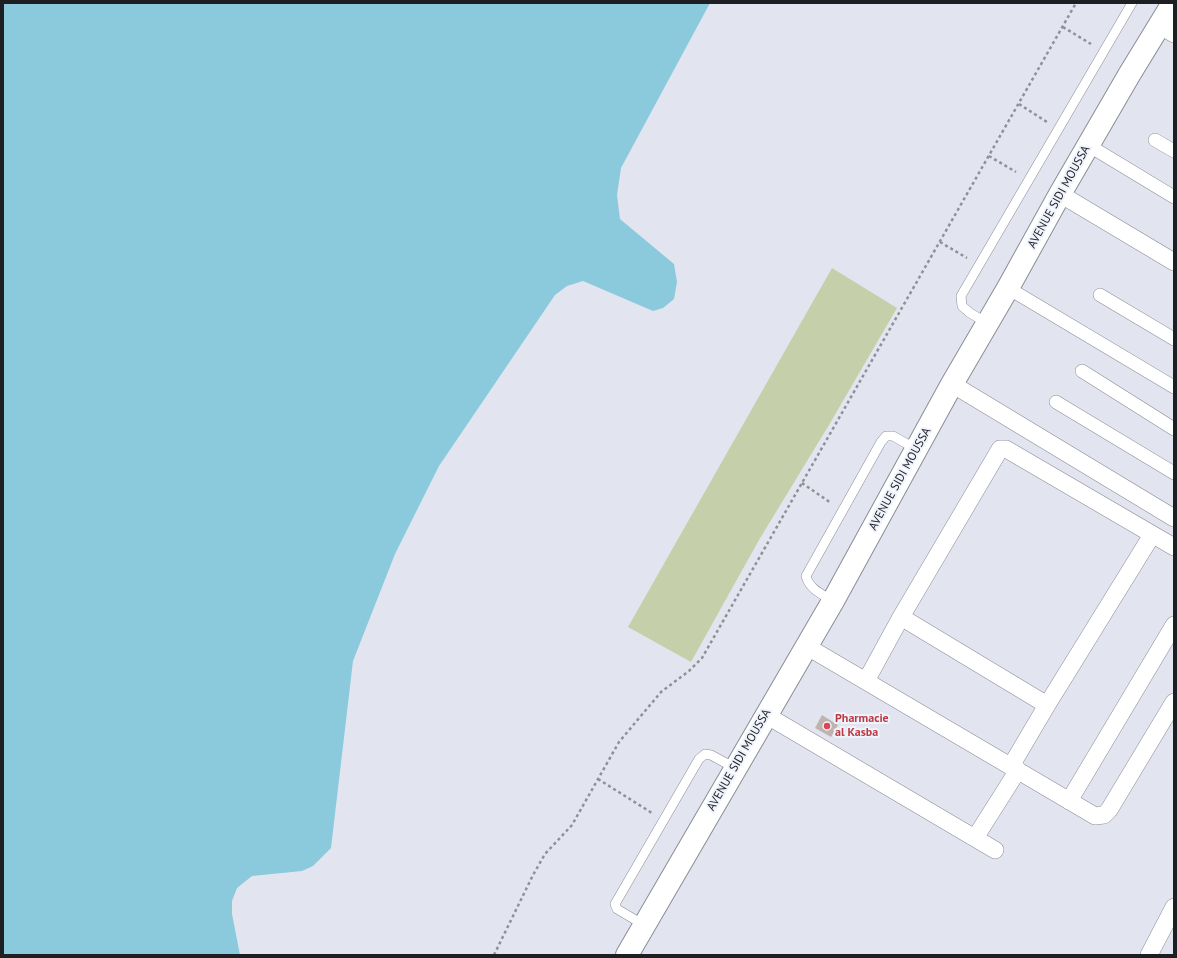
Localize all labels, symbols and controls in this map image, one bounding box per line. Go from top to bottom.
street label: AVENUE SIDI MOUSSA [1025,143,1093,251]
street label: AVENUE SIDI MOUSSA [866,425,934,533]
street label: AVENUE SIDI MOUSSA [704,707,774,813]
place label: Pharmacie al Kasba [835,712,889,740]
marker: Pharmacie al Kasba [822,721,832,731]

